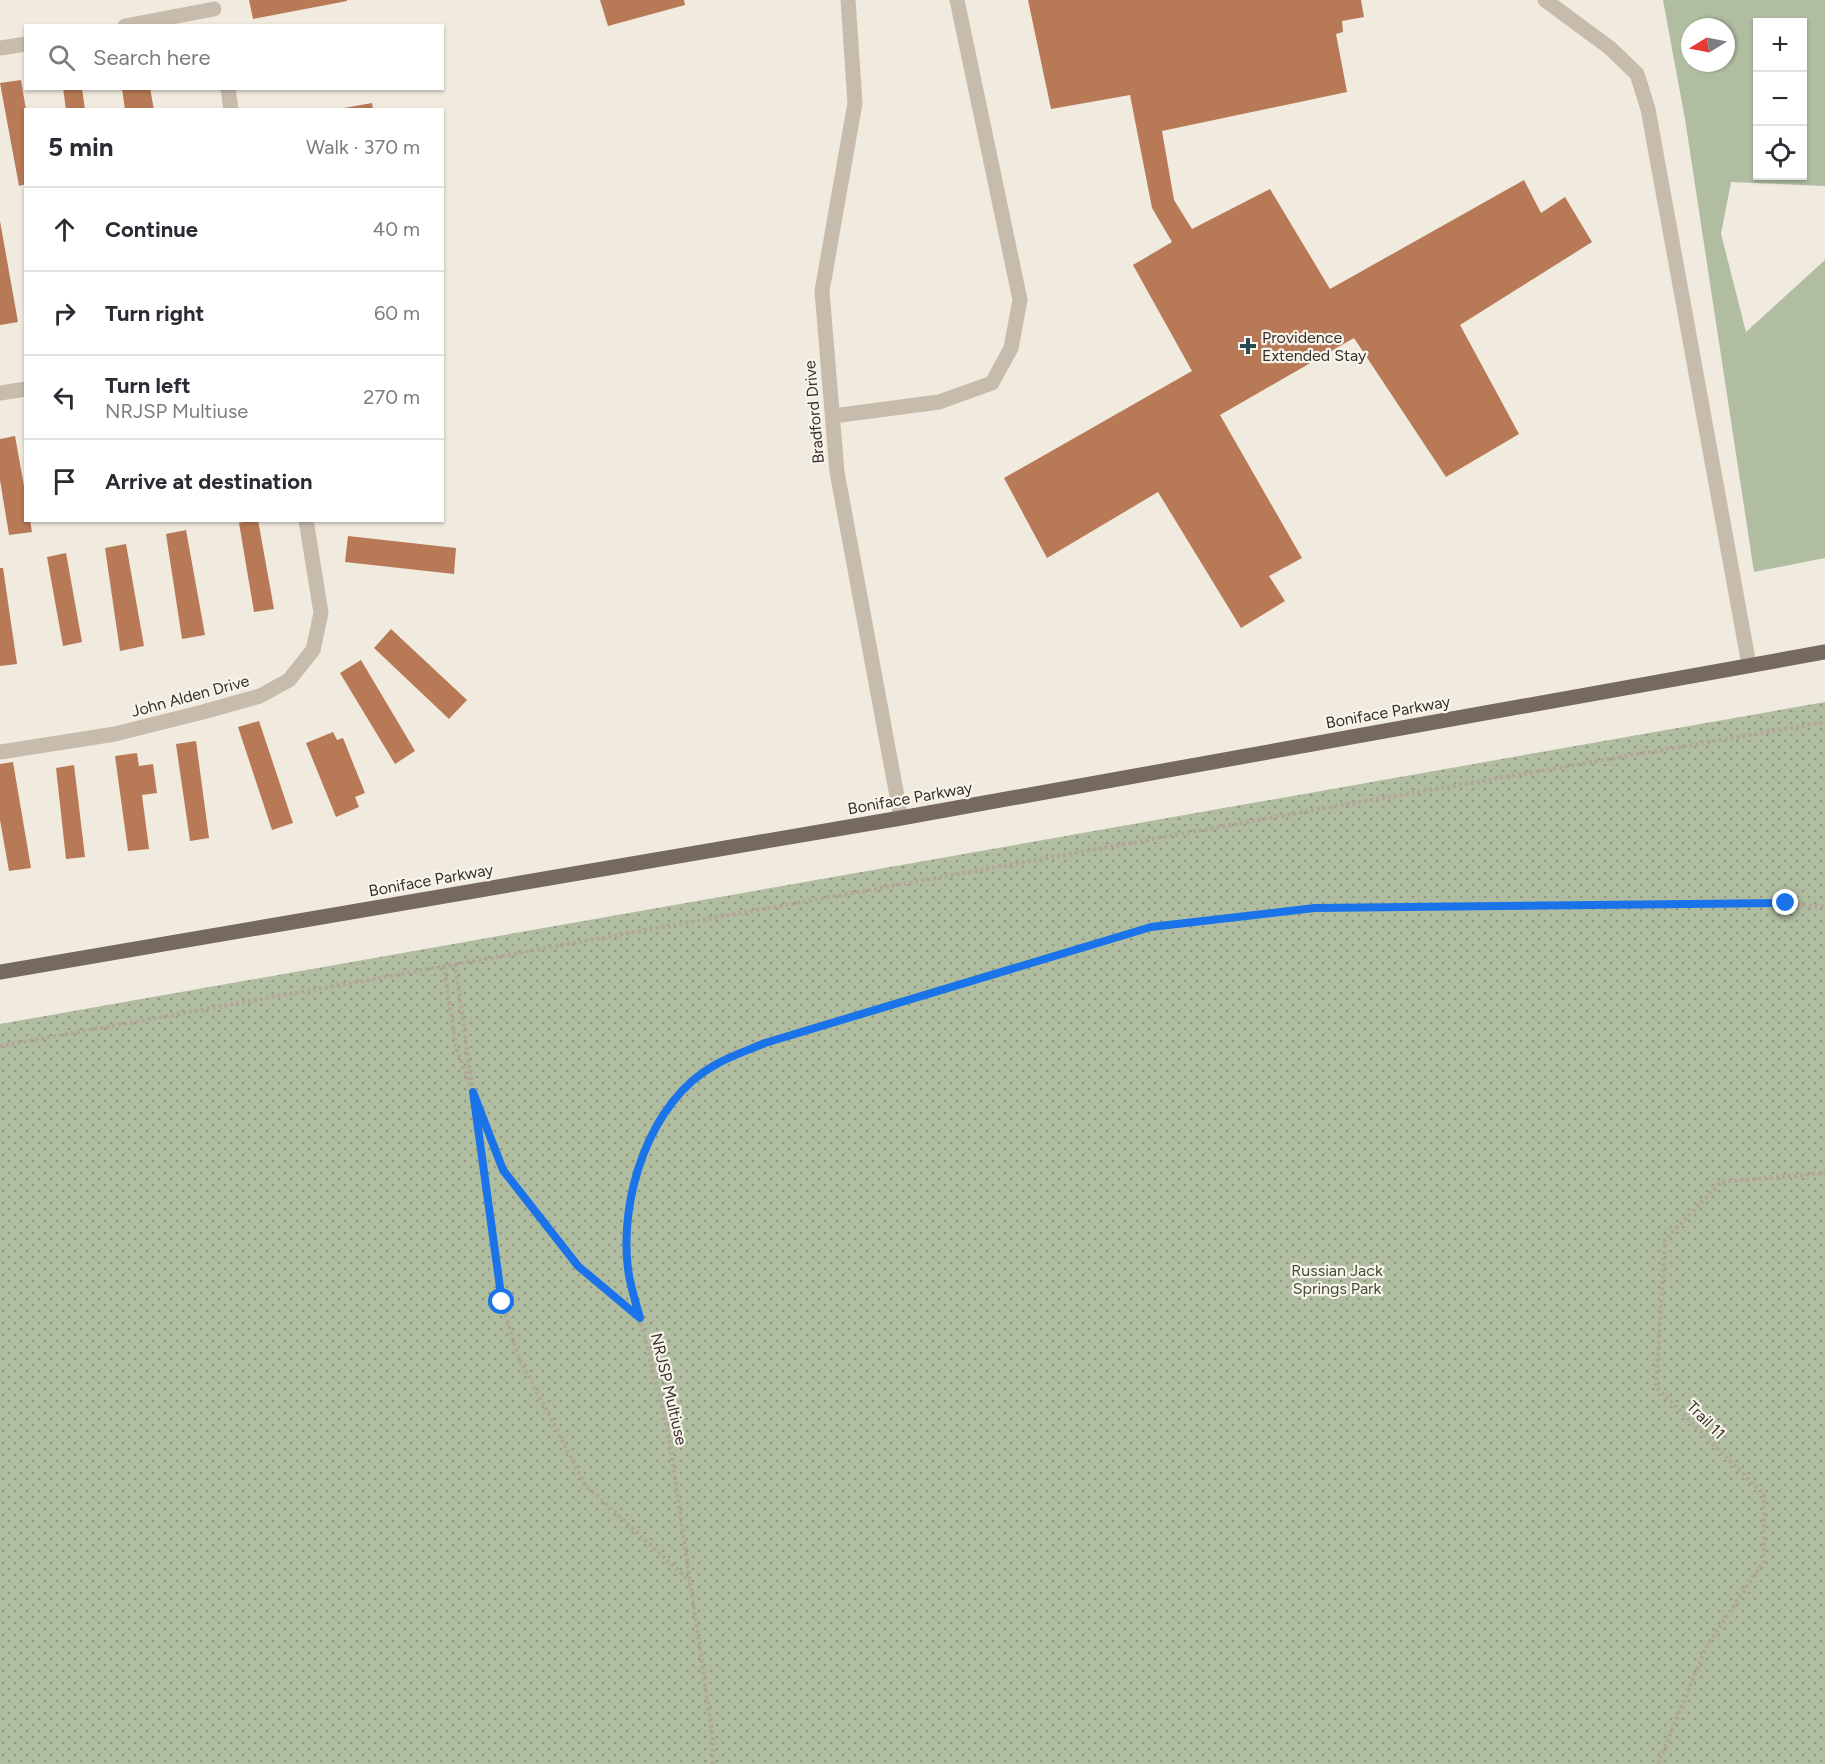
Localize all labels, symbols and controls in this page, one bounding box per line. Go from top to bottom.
north arrow [1681,18,1735,72]
map controls [1753,18,1807,180]
button: + [1753,18,1807,72]
search box [24,24,444,90]
icon: search [45,41,78,74]
text: Search here [93,44,211,71]
button: − [1753,72,1807,126]
button: locate [1753,126,1807,180]
text: 5 min [48,131,114,163]
text: Walk · 370 m [306,135,420,159]
icon: ahead [48,213,81,246]
text: Continue [105,216,198,243]
text: 40 m [373,217,420,241]
icon: right [48,297,81,330]
text: Turn right [105,300,204,327]
text: 60 m [374,301,420,325]
place label: Providence Extended Stay [1262,328,1367,365]
marker: Providence Extended Stay [1239,337,1257,355]
street label: Bradford Drive [800,359,828,464]
text: Turn left [105,372,191,399]
icon: left [48,381,81,414]
text: 270 m [363,385,420,409]
text: NRJSP Multiuse [105,399,248,423]
icon: arrive [48,465,81,498]
text: Arrive at destination [105,468,313,495]
street label: John Alden Drive [129,671,251,721]
street label: Boniface Parkway [1324,692,1452,732]
street label: Boniface Parkway [846,778,974,818]
street label: Boniface Parkway [367,860,495,900]
route end [1772,889,1798,915]
park label: Russian Jack Springs Park [1291,1261,1383,1298]
route start [488,1288,514,1314]
street label: NRJSP Multiuse [647,1331,691,1447]
street label: Trail 11 [1683,1397,1729,1443]

